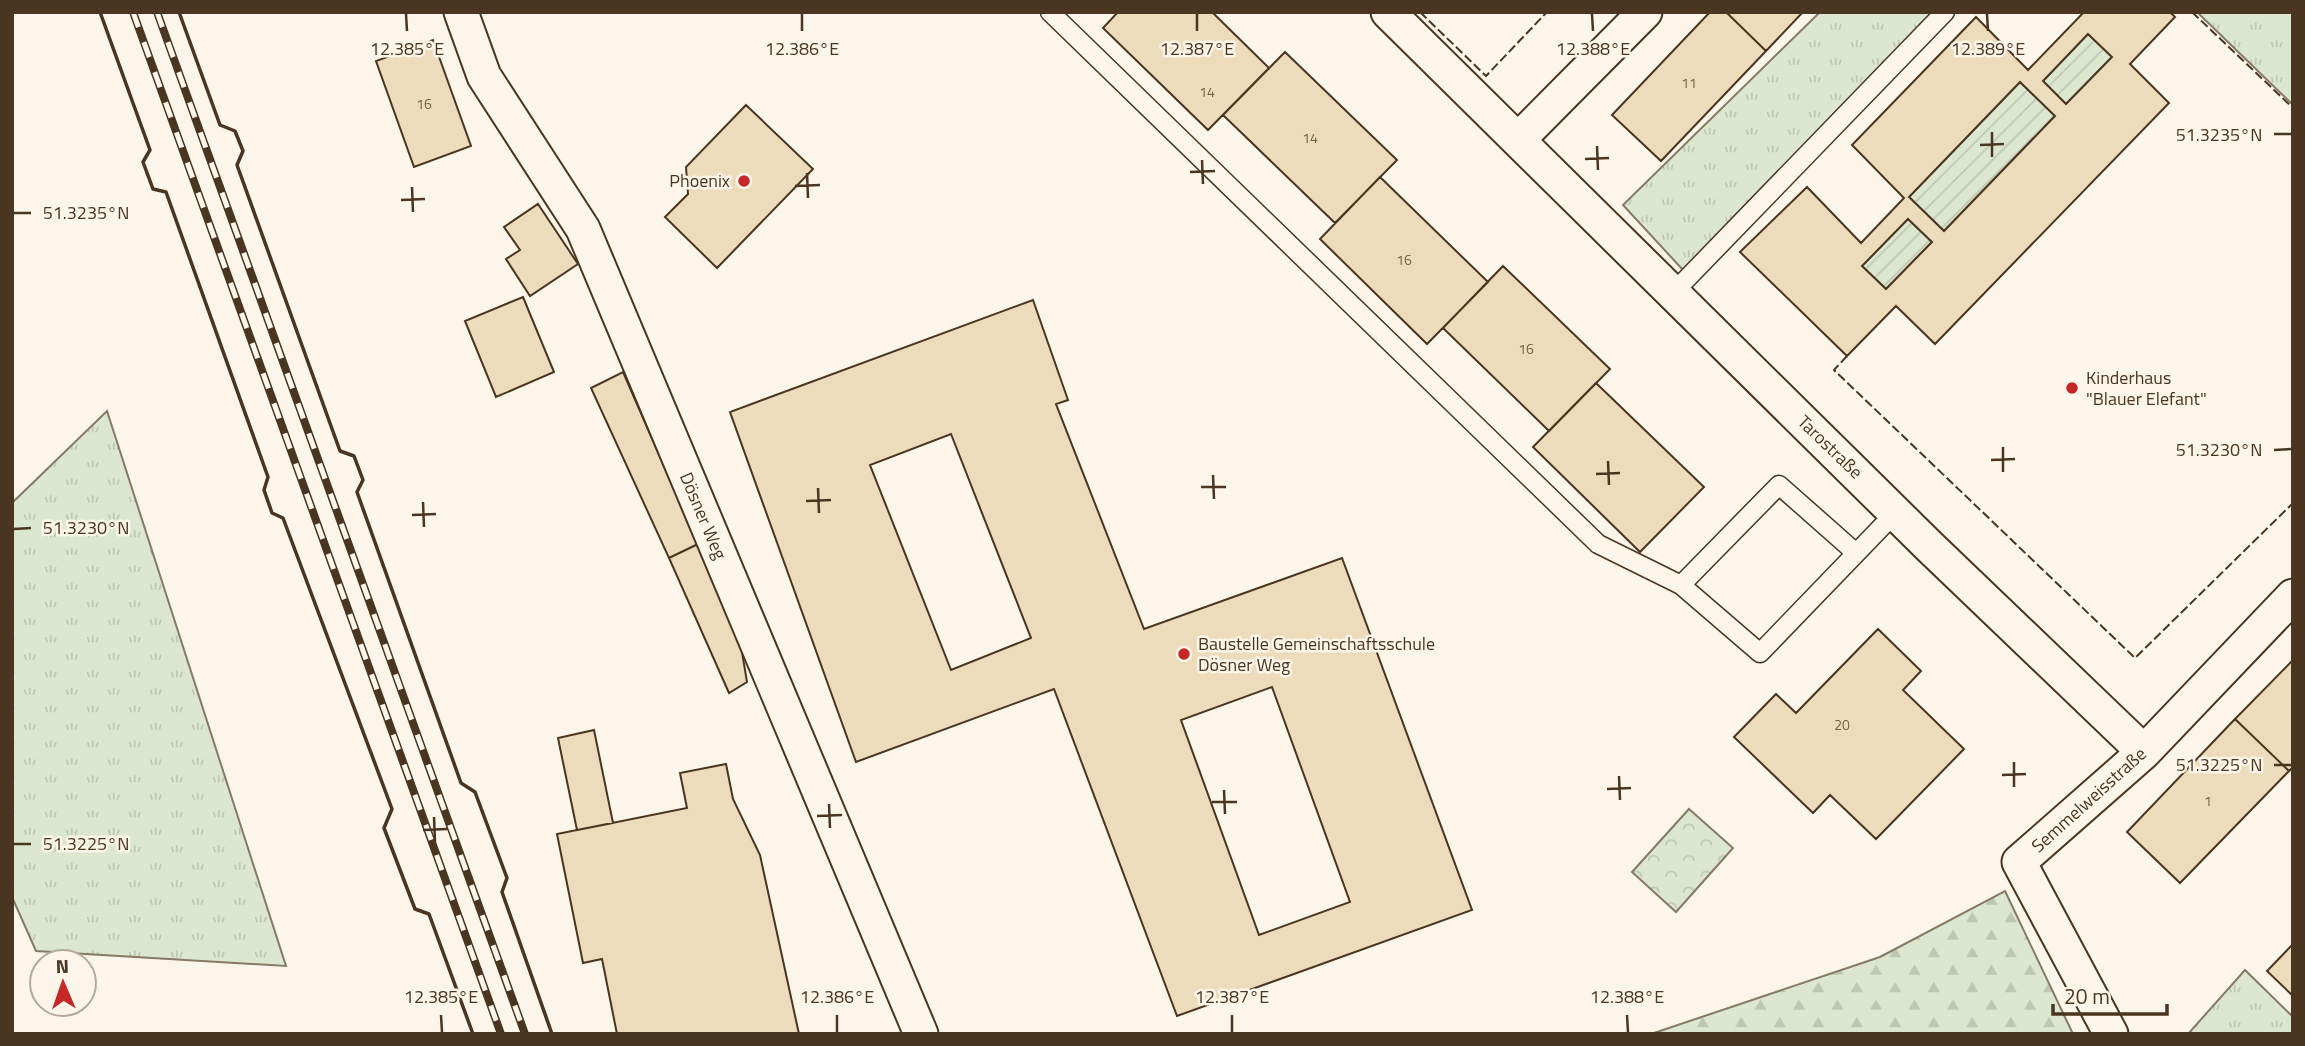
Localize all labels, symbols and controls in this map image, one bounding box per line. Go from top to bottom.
text: 12.385°E [370,35,444,62]
text: 12.386°E [765,35,839,62]
text: 12.387°E [1160,35,1234,62]
text: 12.388°E [1556,35,1630,62]
text: 12.389°E [1951,35,2025,62]
house number: 11 [1681,72,1697,93]
house number: 14 [1199,81,1215,102]
house number: 16 [416,93,432,114]
text: 51.3235°N [2176,121,2262,148]
house number: 14 [1302,127,1318,148]
place label: Phoenix [669,167,730,194]
marker: Phoenix [736,173,752,189]
text: 51.3235°N [43,199,129,226]
house number: 16 [1396,249,1412,270]
house number: 16 [1518,338,1534,359]
place label: Kinderhaus "Blauer Elefant" [2086,364,2207,412]
marker: Kinderhaus "Blauer Elefant" [2064,380,2080,396]
street label: Tarostraße [1792,409,1869,485]
text: 51.3230°N [2176,436,2262,463]
street label: Dösner Weg [673,468,734,564]
text: 51.3230°N [43,514,129,541]
place label: Baustelle Gemeinschaftsschule Dösner Weg [1198,630,1435,678]
marker: Baustelle Gemeinschaftsschule Dösner Weg [1176,646,1192,662]
house number: 20 [1834,714,1850,735]
street label: Semmelweisstraße [2025,741,2152,859]
text: 51.3225°N [2176,751,2262,778]
house number: 1 [2204,790,2212,811]
text: 51.3225°N [43,830,129,857]
north arrow [28,948,98,1018]
text: N [55,951,69,980]
scale bar [2053,972,2167,1016]
text: 20 m [2064,980,2110,1012]
text: 12.385°E [404,983,478,1010]
text: 12.386°E [800,983,874,1010]
text: 12.387°E [1195,983,1269,1010]
text: 12.388°E [1590,983,1664,1010]

